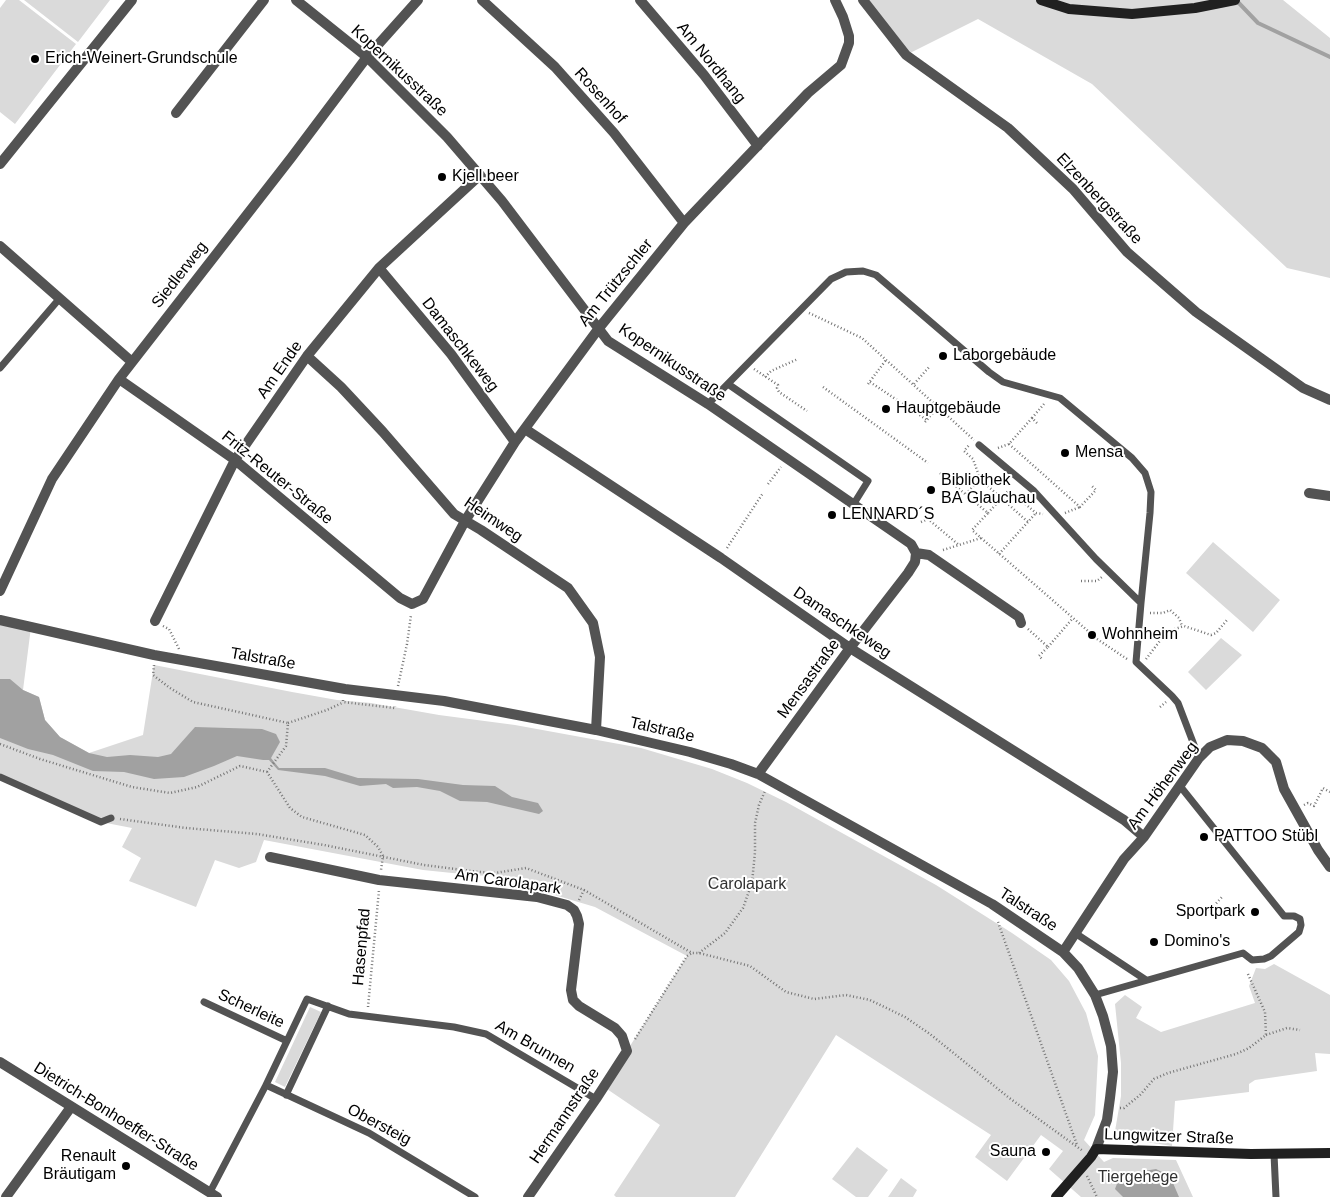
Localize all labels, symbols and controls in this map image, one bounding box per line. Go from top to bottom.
street label: Am Nordhang [672,19,750,107]
street label: Kopernikusstraße [347,21,451,121]
place label: Erich-Weinert-Grundschule [45,49,238,69]
marker: Erich-Weinert-Grundschule [29,53,41,65]
street label: Rosenhof [570,64,630,128]
street label: Elzenbergstraße [1052,150,1146,248]
place label: Kjell.beer [452,167,519,187]
marker: Kjell.beer [436,171,448,183]
street label: Am Trützschler [575,235,657,331]
street label: Siedlerweg [148,238,212,312]
street label: Damaschkeweg [417,294,503,396]
street label: Kopernikusstraße [615,320,729,406]
street label: Am Ende [253,338,307,402]
place label: Laborgebäude [953,346,1056,366]
marker: Laborgebäude [937,350,949,362]
place label: Hauptgebäude [896,399,1001,419]
marker: Hauptgebäude [880,403,892,415]
street label: Fritz-Reuter-Straße [217,427,337,529]
place label: Mensa [1075,443,1123,463]
marker: Mensa [1059,447,1071,459]
place label: Bibliothek BA Glauchau [941,471,1035,509]
marker: Bibliothek BA Glauchau [925,484,937,496]
street label: Heimweg [460,493,526,547]
place label: LENNARD´S [842,505,934,525]
marker: LENNARD´S [826,509,838,521]
street label: Damaschkeweg [789,583,895,663]
place label: Wohnheim [1102,625,1178,645]
marker: Wohnheim [1086,629,1098,641]
street label: Mensastraße [774,636,844,722]
street label: Talstraße [229,644,297,674]
street label: Talstraße [628,713,696,747]
street label: Am Höhenweg [1124,738,1202,834]
place label: PATTOO Stübl [1214,827,1318,847]
marker: PATTOO Stübl [1198,831,1210,843]
street label: Am Carolapark [454,865,562,899]
park label: Carolapark [708,875,786,895]
street label: Talstraße [995,884,1061,936]
place label: Sportpark [1176,902,1245,922]
marker: Sportpark [1249,906,1261,918]
street label: Hasenpfad [349,908,375,986]
place label: Domino's [1164,932,1230,952]
marker: Domino's [1148,936,1160,948]
street label: Scherleite [215,985,287,1033]
street label: Am Brunnen [492,1016,578,1078]
street label: Dietrich-Bonhoeffer-Straße [30,1058,202,1176]
street label: Hermannstraße [526,1065,604,1167]
street label: Obersteig [344,1100,414,1150]
street label: Lungwitzer Straße [1104,1125,1234,1149]
place label: Sauna [990,1142,1036,1162]
marker: Sauna [1040,1146,1052,1158]
place label: Renault Bräutigam [43,1147,116,1185]
marker: Renault Bräutigam [120,1160,132,1172]
park label: Tiergehege [1098,1168,1178,1188]

